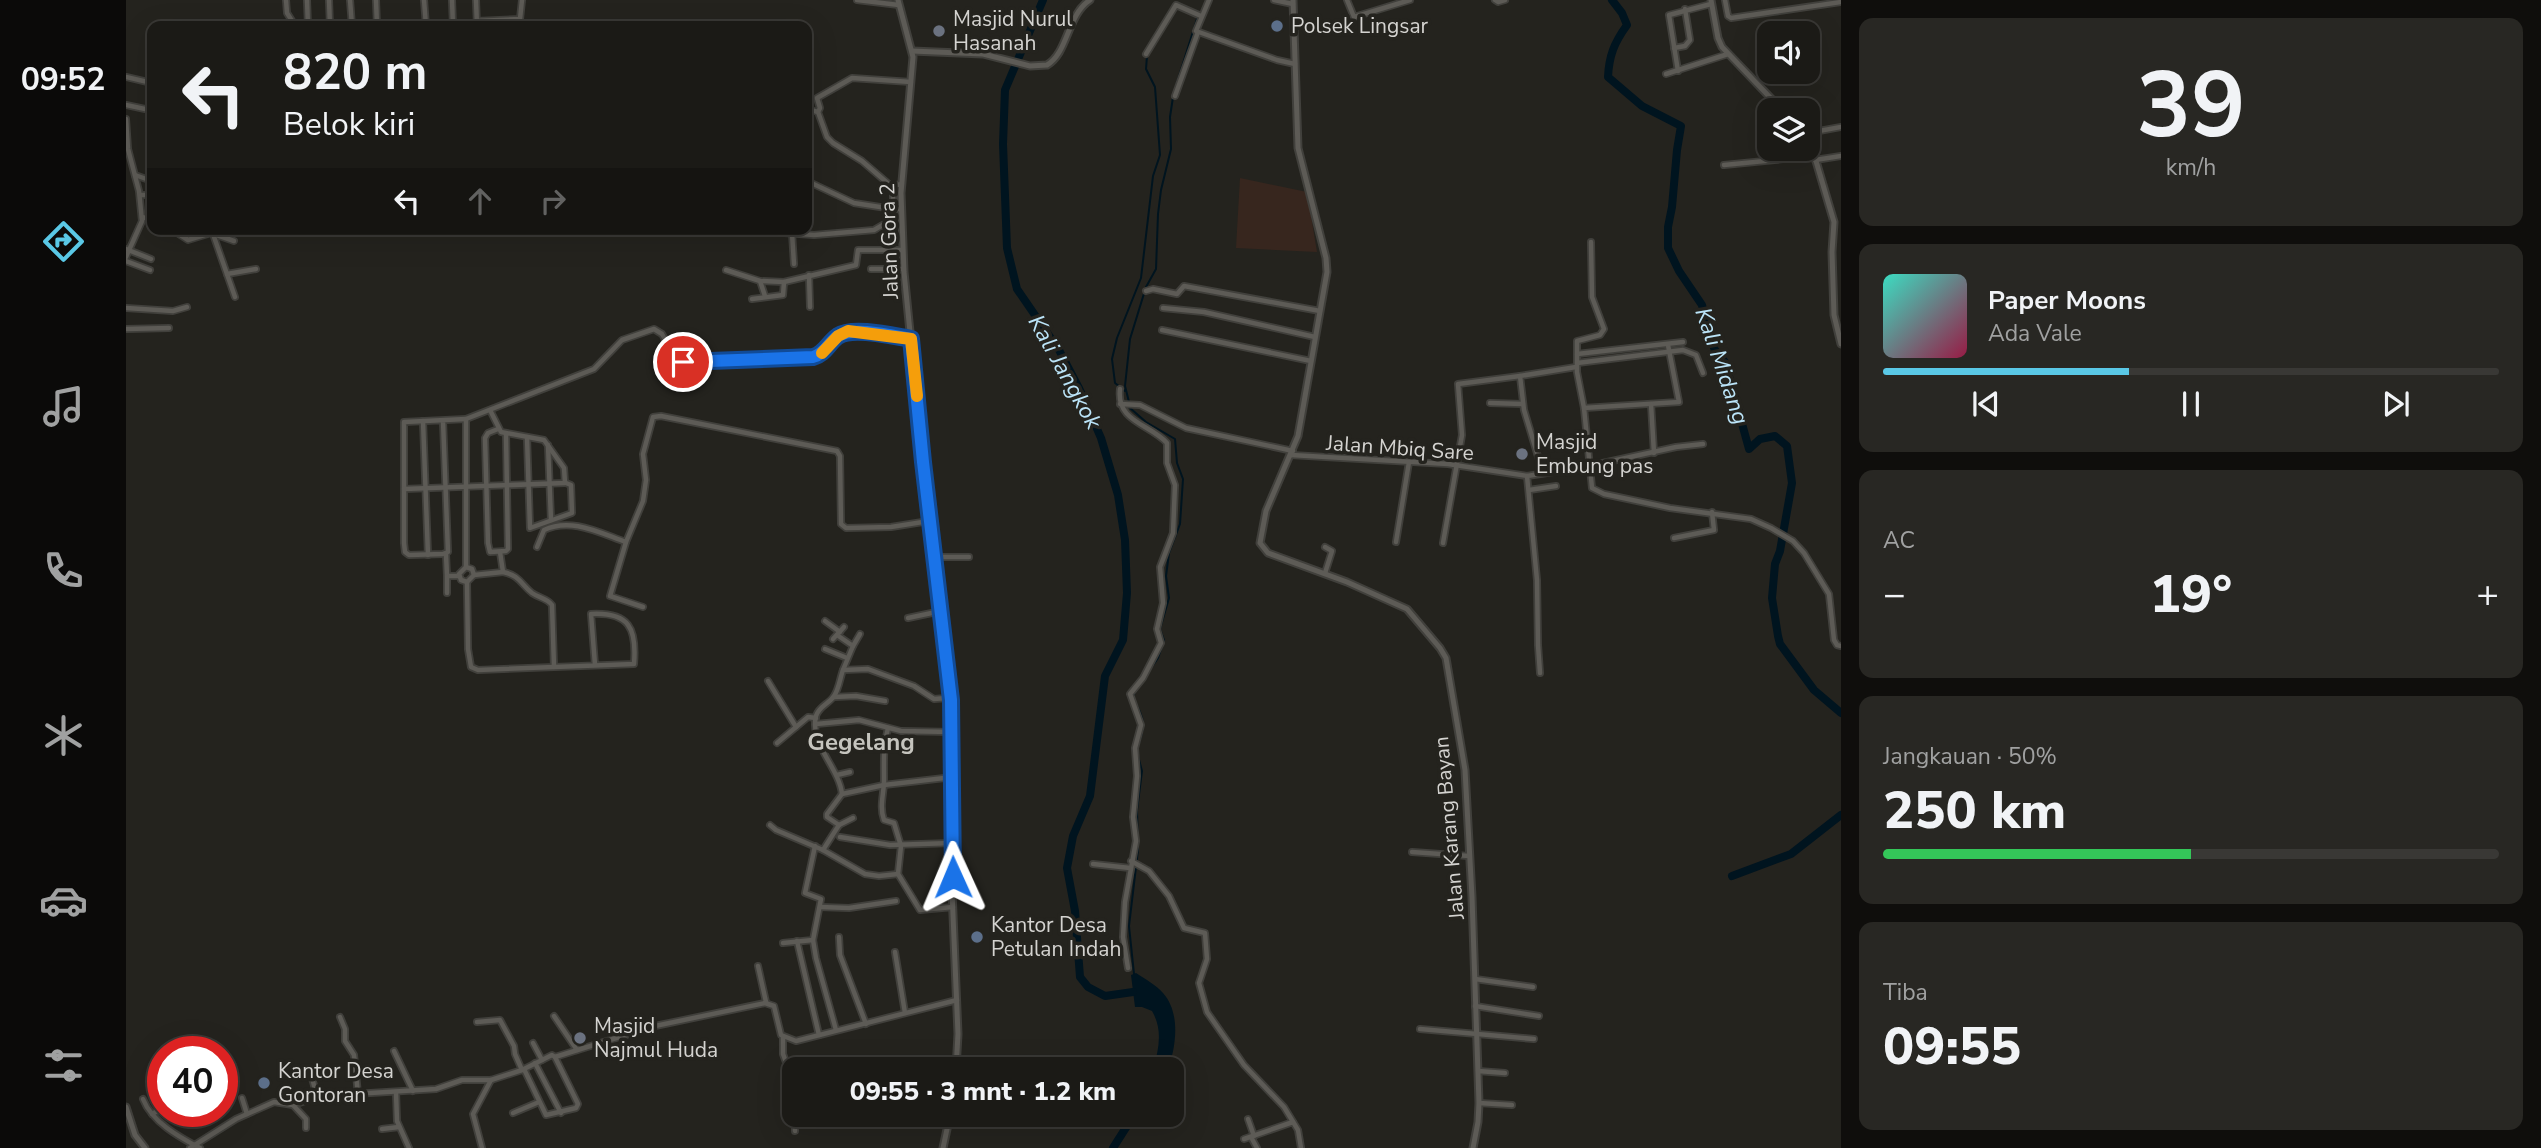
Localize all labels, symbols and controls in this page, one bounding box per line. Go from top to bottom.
place label: Masjid Nurul Hasanah [953,5,1073,57]
place label: Polsek Lingsar [1291,12,1429,40]
marker: Polsek Lingsar [1269,18,1285,34]
map controls [1757,21,1820,161]
button: sound [1757,21,1820,84]
marker: Masjid Nurul Hasanah [931,23,947,39]
text: 820 m [283,39,427,106]
text: 39 [2136,44,2246,168]
icon: left [168,49,259,140]
text: 09:52 [21,58,105,101]
button: layers [1757,98,1820,161]
text: Belok kiri [283,103,415,146]
text: km/h [2166,152,2216,183]
icon: left [388,182,426,220]
icon: ahead [461,182,499,220]
icon: right [534,182,572,220]
street label: Jalan Gora 2 [873,183,905,300]
icon: directions [39,217,88,266]
text: Paper Moons [1988,283,2146,318]
water label: Kali Midang [1688,303,1756,429]
water label: Kali Jangkok [1021,309,1109,435]
text: Ada Vale [1988,318,2082,349]
pin [653,332,713,392]
icon: arrive [664,343,702,381]
icon: music [39,382,88,431]
icon: previous [1967,385,2005,423]
icon: pause [2172,385,2210,423]
icon: next [2377,385,2415,423]
place label: Masjid Embung pas [1536,428,1653,480]
street label: Jalan Mbiq Sare [1324,429,1475,467]
marker: Masjid Embung pas [1514,446,1530,462]
text: AC [1883,525,1915,556]
icon: phone [39,546,88,595]
text: 19° [2150,559,2232,630]
text: − [1883,569,1906,620]
text: + [2476,569,2499,620]
icon: climate [39,711,88,760]
district label: Gegelang [807,726,915,758]
street label: Jalan Karang Bayan [1427,735,1471,922]
text: Jangkauan · 50% [1883,741,2057,772]
text: 250 km [1883,775,2066,846]
position arrow [916,840,990,914]
icon: car [39,876,88,925]
place label: Kantor Desa Petulan Indah [991,911,1121,963]
marker: Kantor Desa Petulan Indah [969,929,985,945]
text: Tiba [1883,977,1928,1008]
text: 09:55 [1883,1011,2021,1082]
place label: Masjid Najmul Huda [594,1012,718,1064]
marker: Masjid Najmul Huda [572,1030,588,1046]
speed limit sign: 40 [147,1036,238,1127]
icon: filters [39,1041,88,1090]
place label: Kantor Desa Gontoran [278,1057,394,1109]
text: 09:55 · 3 mnt · 1.2 km [850,1074,1116,1109]
marker: Kantor Desa Gontoran [256,1075,272,1091]

